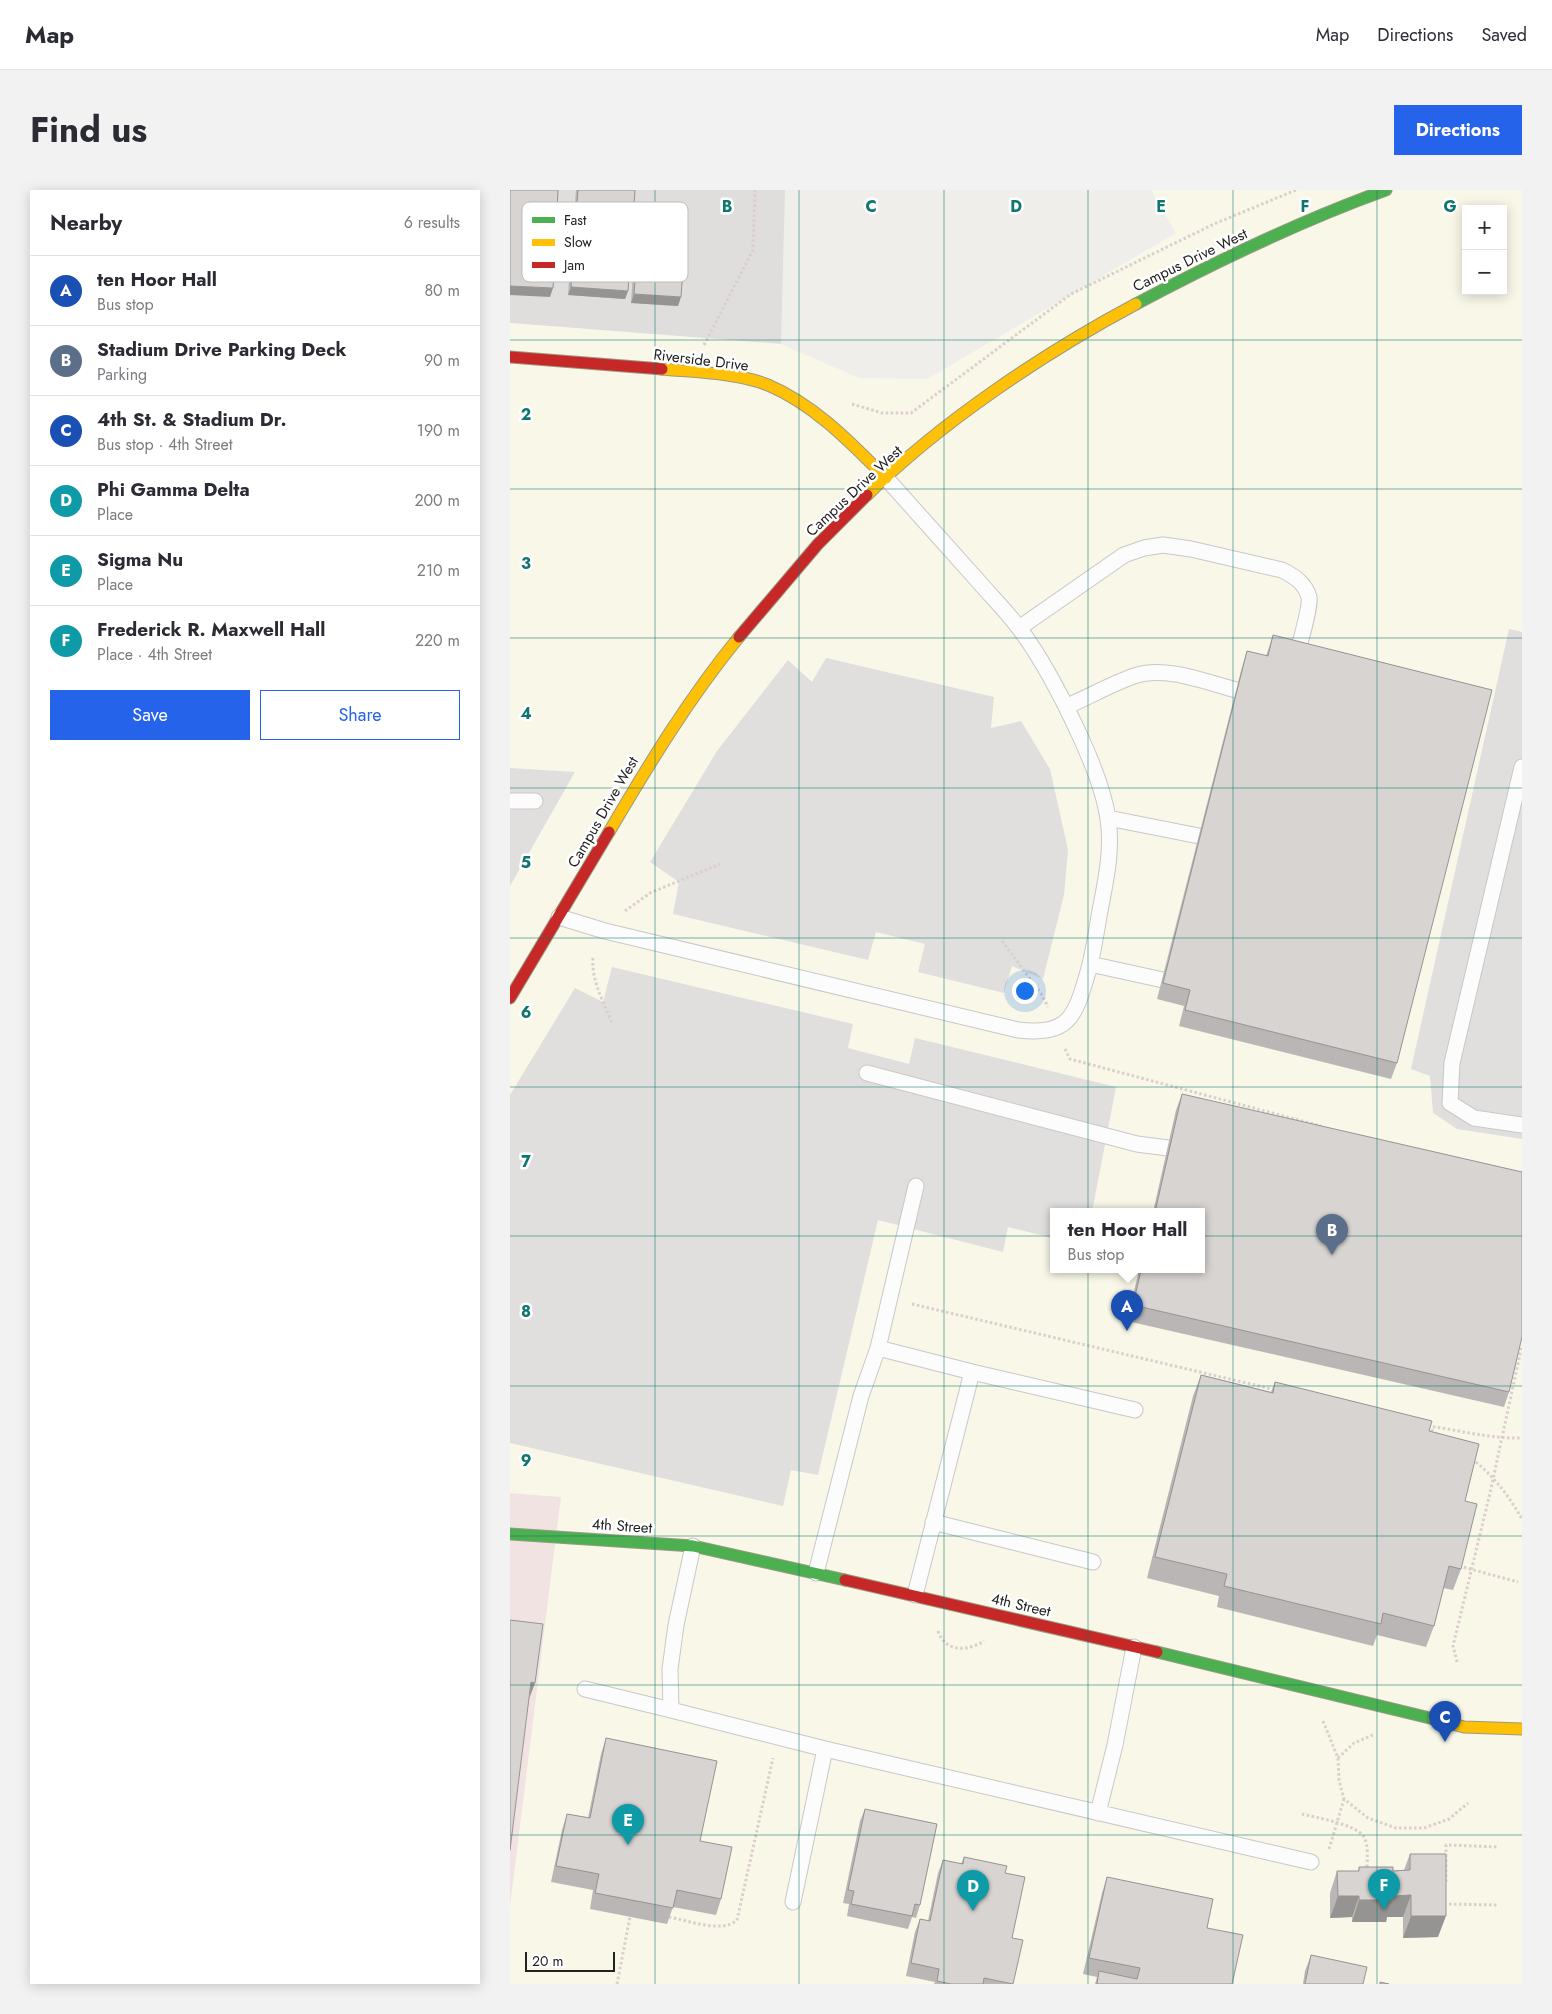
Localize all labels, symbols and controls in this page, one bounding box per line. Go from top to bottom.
text: Map [25,17,74,52]
text: Map [1316,22,1349,48]
text: Directions [1377,22,1453,48]
text: Saved [1481,22,1527,48]
text: Find us [30,105,147,155]
button: Directions [1394,105,1522,155]
text: B [722,195,732,218]
text: C [865,195,877,218]
text: D [1010,195,1022,218]
text: E [1156,195,1166,218]
text: F [1301,195,1309,218]
text: G [1443,195,1457,218]
legend [522,202,688,282]
map controls [1462,205,1507,295]
button: + [1462,205,1507,250]
text: Nearby [50,208,122,238]
text: Fast [564,210,587,230]
text: 6 results [404,211,460,234]
street label: Campus Drive West [1129,223,1251,297]
text: Slow [564,232,592,252]
button: − [1462,250,1507,295]
text: Jam [562,255,585,275]
text: ten Hoor Hall [97,266,217,293]
text: A [60,279,72,302]
text: 80 m [424,279,460,302]
text: Bus stop [97,293,154,316]
text: Stadium Drive Parking Deck [97,336,347,363]
street label: Riverside Drive [652,343,750,377]
text: B [61,349,71,372]
text: 90 m [424,349,460,372]
text: Parking [97,363,147,386]
text: 2 [521,403,531,426]
text: 4th St. & Stadium Dr. [97,406,287,433]
text: C [60,419,72,442]
text: 190 m [417,419,460,442]
text: Bus stop · 4th Street [97,433,233,456]
street label: Campus Drive West [801,440,908,542]
text: Phi Gamma Delta [97,476,250,503]
text: D [60,489,72,512]
text: 200 m [414,489,460,512]
text: Place [97,503,133,526]
text: Sigma Nu [97,546,183,573]
text: 3 [521,552,531,575]
text: E [61,559,71,582]
text: 210 m [417,559,460,582]
text: Place [97,573,133,596]
text: Frederick R. Maxwell Hall [97,616,325,643]
text: F [62,629,70,652]
text: 220 m [415,629,460,652]
text: Place · 4th Street [97,643,212,666]
button: Save [50,690,250,740]
button: Share [260,690,460,740]
text: 4 [520,702,532,725]
street label: Campus Drive West [562,752,644,872]
text: 5 [521,851,531,874]
your location [1012,978,1038,1004]
text: 6 [521,1001,531,1024]
text: 7 [521,1150,531,1173]
popup [1050,1208,1205,1273]
pin: B [1316,1214,1348,1255]
text: ten Hoor Hall [1068,1216,1187,1243]
text: Bus stop [1068,1243,1124,1266]
pin: A [1111,1290,1143,1331]
text: 8 [521,1300,531,1323]
text: 9 [521,1449,531,1472]
street label: 4th Street [591,1513,653,1539]
street label: 4th Street [989,1587,1053,1623]
pin: C [1429,1701,1461,1742]
pin: E [612,1804,644,1845]
pin: F [1368,1869,1400,1910]
pin: D [957,1870,989,1911]
scale bar [525,1949,615,1972]
text: 20 m [532,1951,564,1971]

